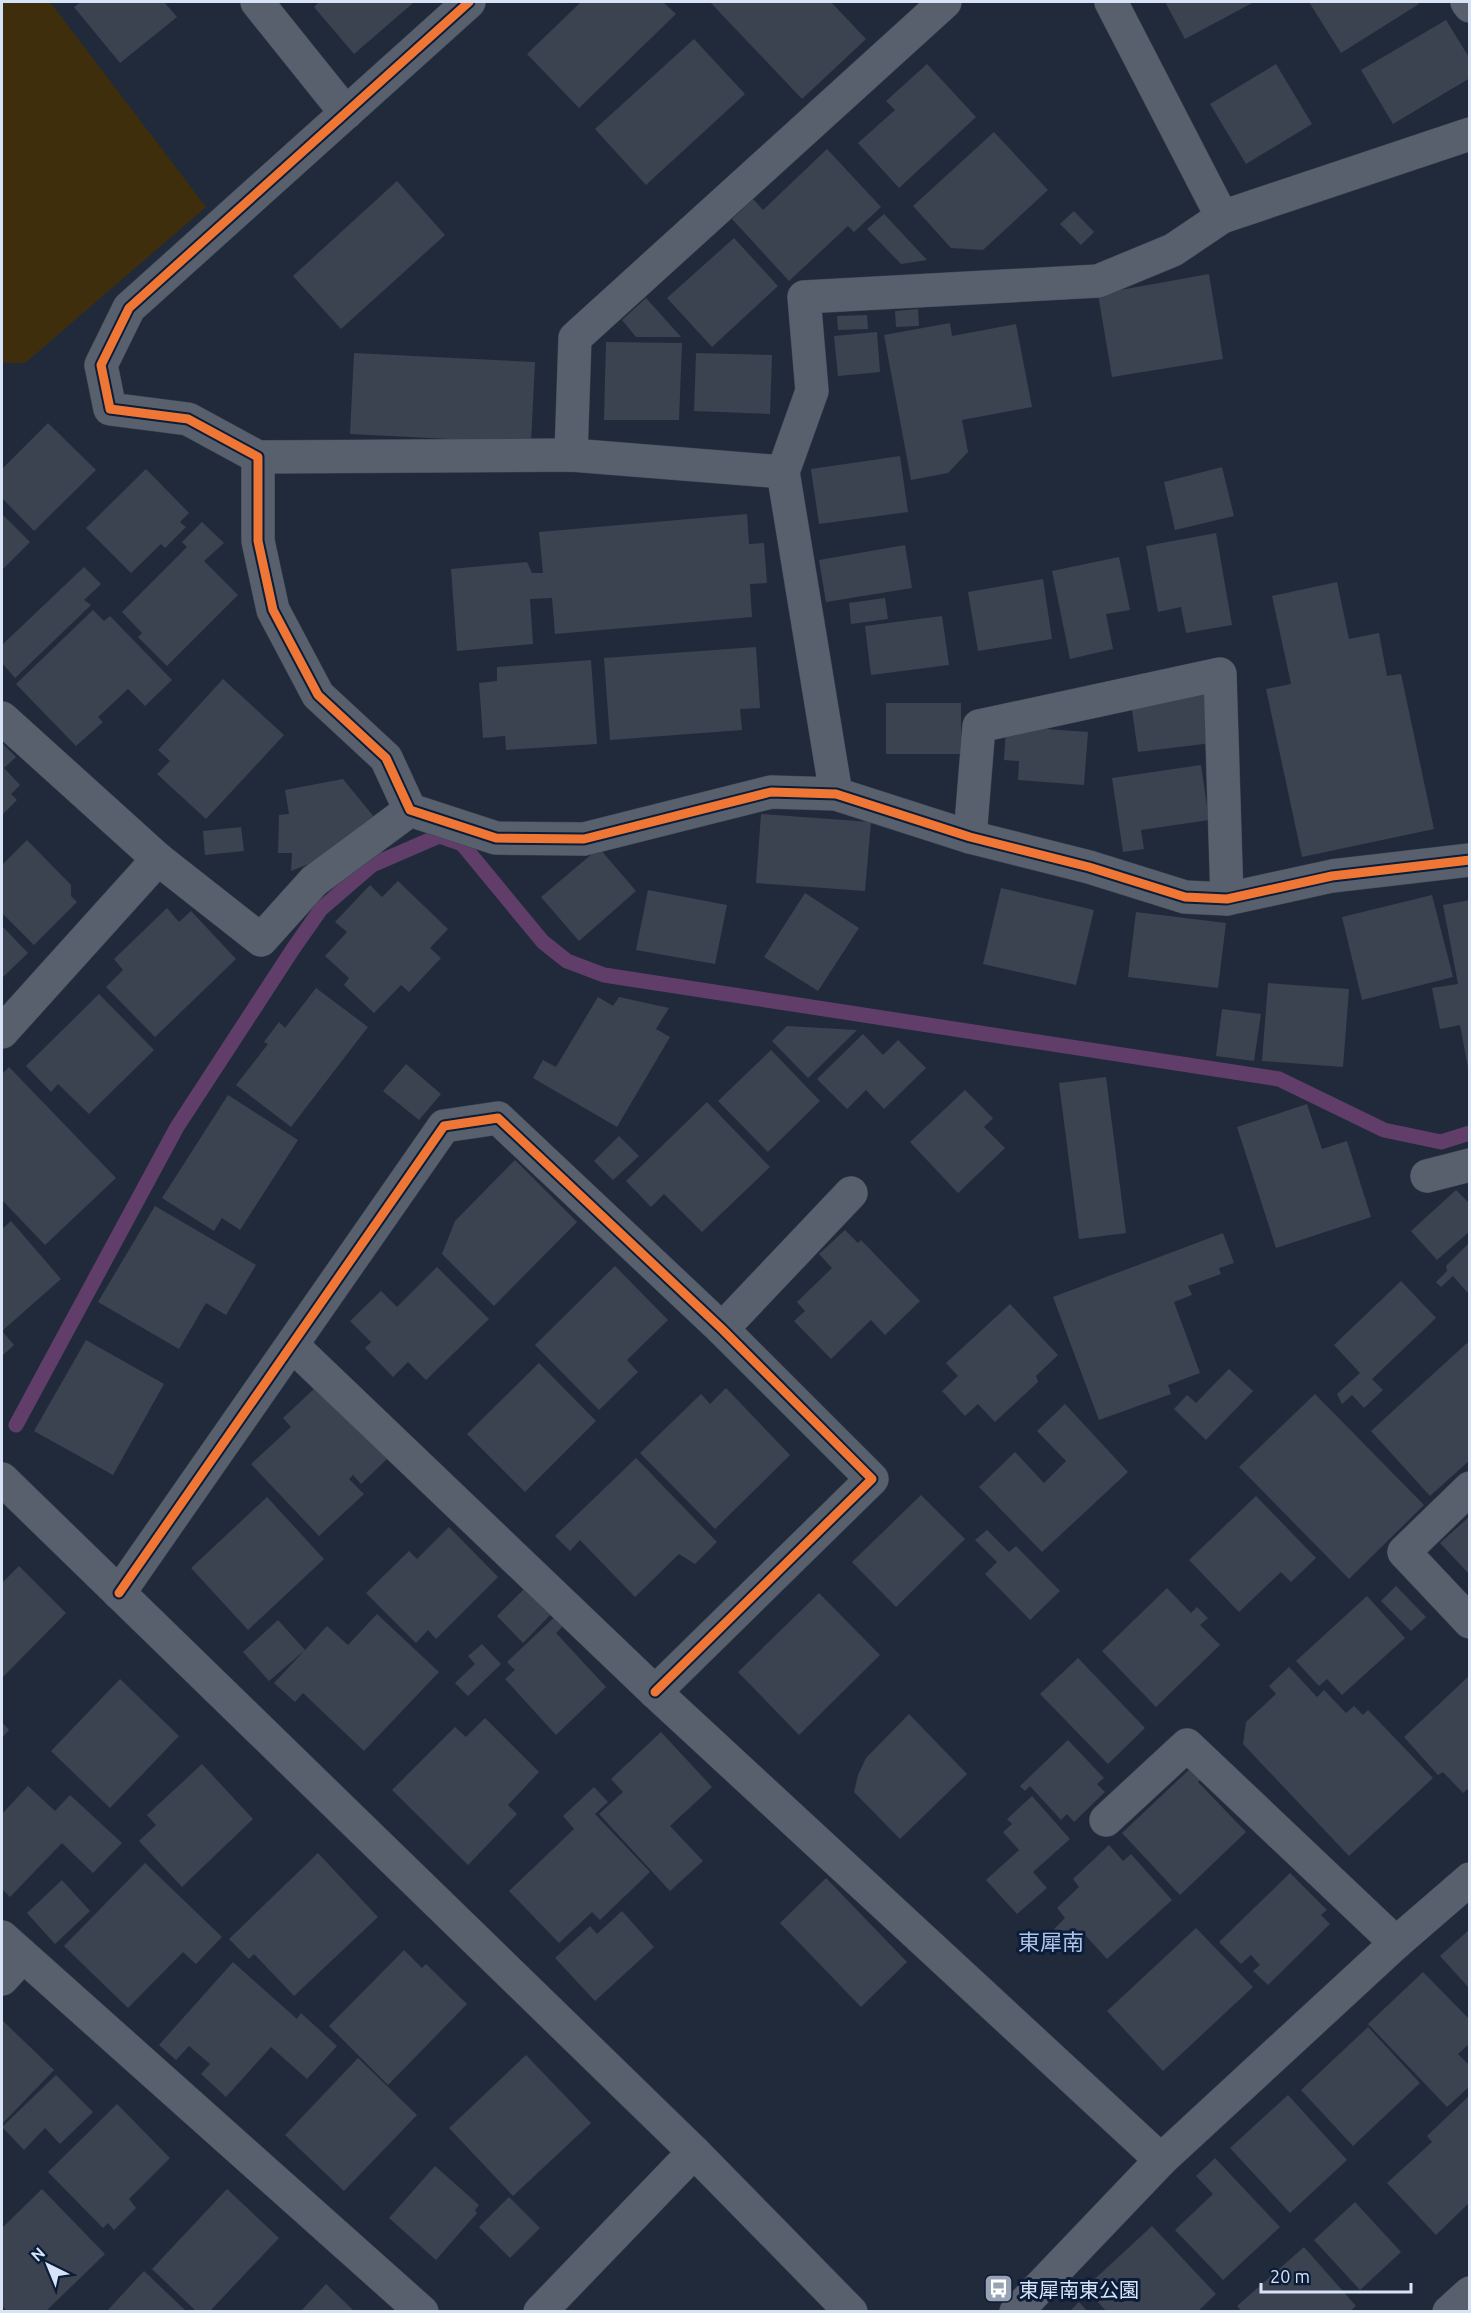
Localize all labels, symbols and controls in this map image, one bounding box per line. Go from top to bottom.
district label: 東犀南 [1018,1929,1084,1954]
north arrow [18,2235,78,2295]
text: N [27,2243,48,2265]
scale bar [1261,2256,1411,2294]
text: 20 m [1270,2266,1310,2286]
bus stop icon: 東犀南東公園 [982,2273,1014,2305]
place label: 東犀南東公園 [1019,2278,1139,2301]

